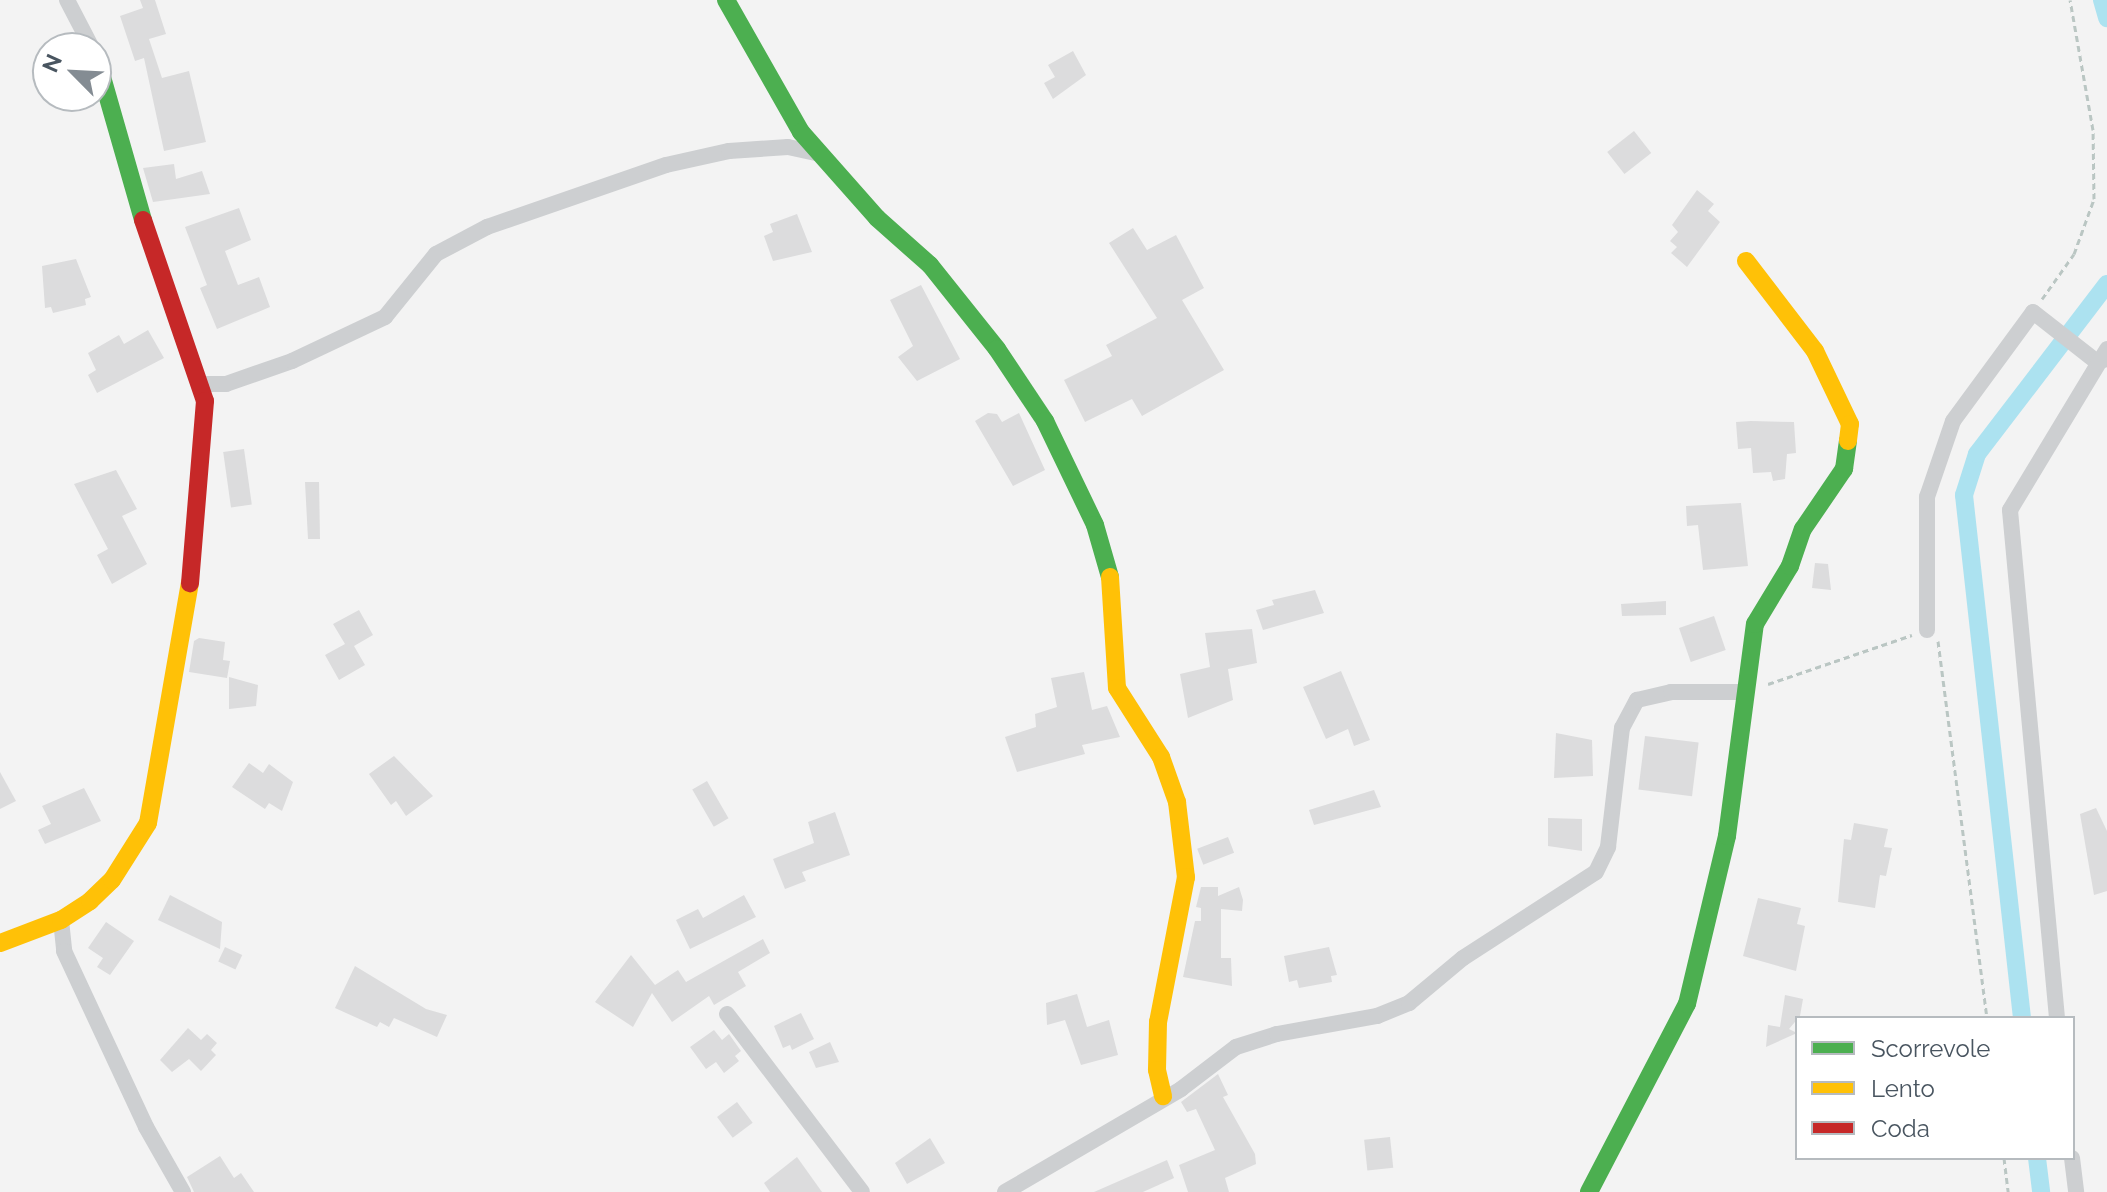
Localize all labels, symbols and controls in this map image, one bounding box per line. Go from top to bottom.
north arrow [32,32,112,112]
text: N [37,50,67,76]
legend [1795,1016,2075,1160]
text: Scorrevole [1871,1034,1990,1063]
text: Lento [1871,1074,1935,1103]
text: Coda [1871,1114,1930,1143]

